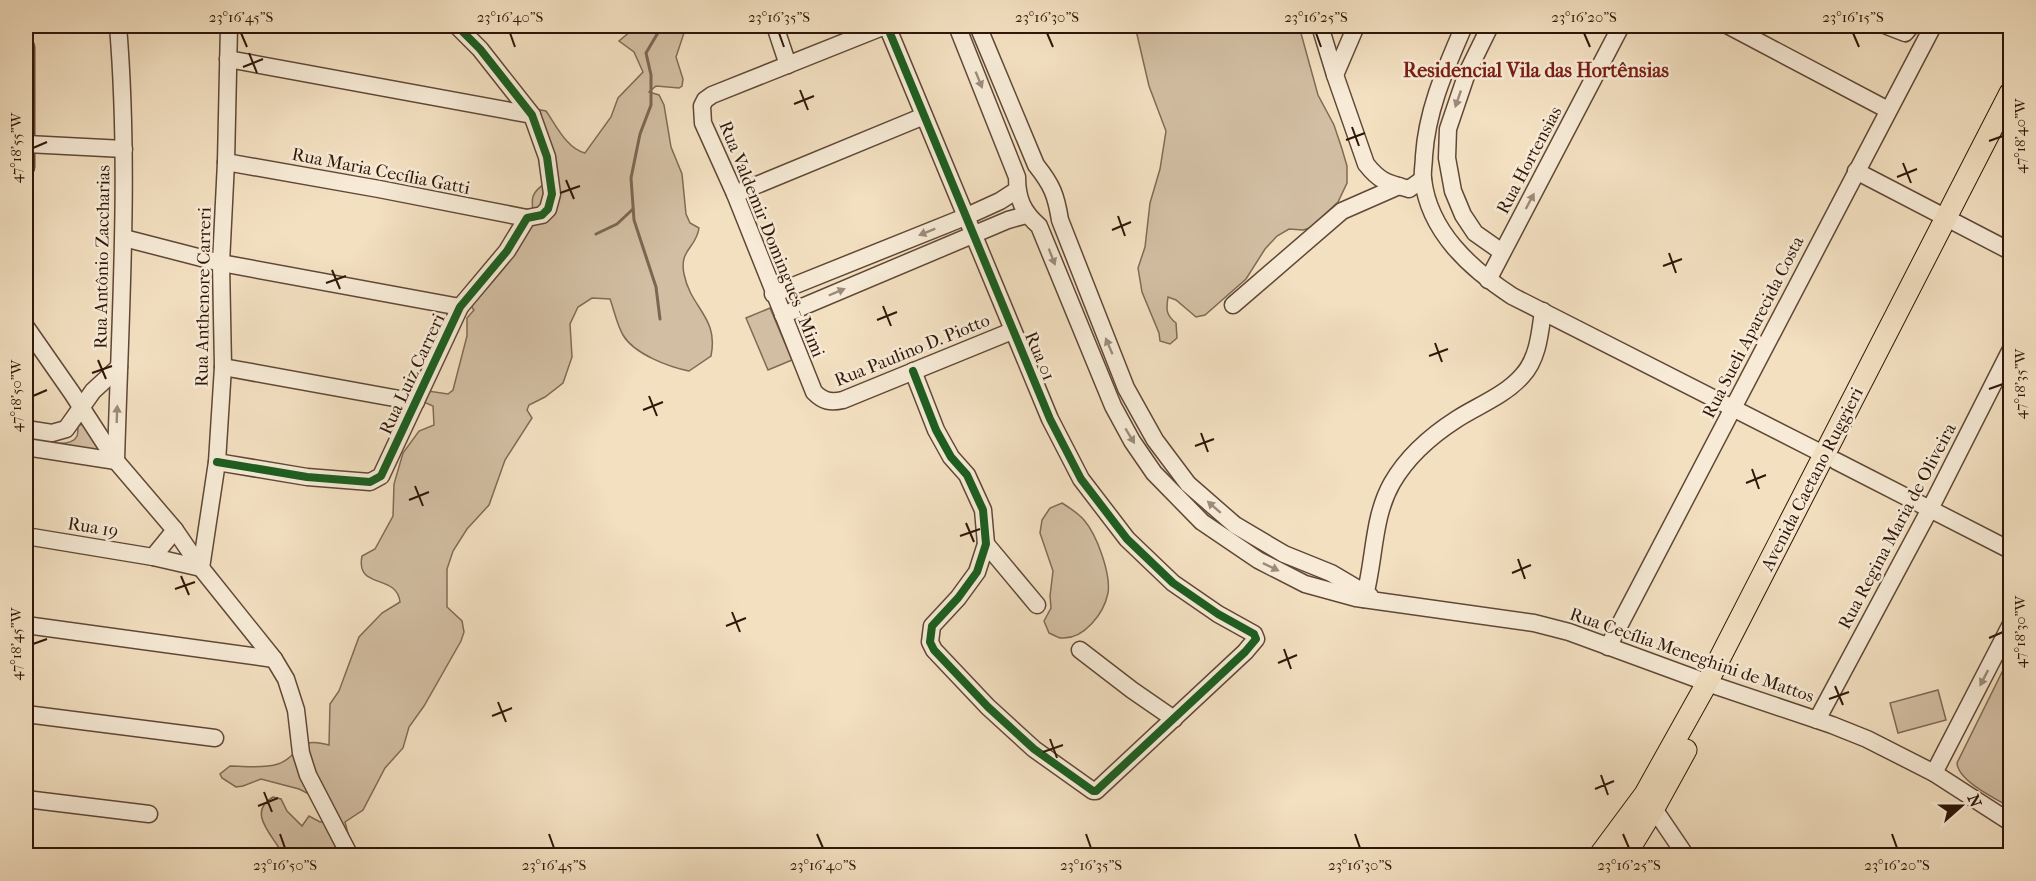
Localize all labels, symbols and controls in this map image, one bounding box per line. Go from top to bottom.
text: 23°16'45"S [209,8,273,26]
text: 23°16'40"S [477,8,544,26]
text: 23°16'35"S [748,8,810,26]
text: 23°16'30"S [1015,8,1079,26]
text: 23°16'25"S [1284,8,1348,26]
text: 23°16'20"S [1551,8,1617,26]
text: 23°16'15"S [1822,8,1884,26]
district label: Residencial Vila das Hortênsias [1403,59,1670,82]
one-way arrow [974,71,984,89]
one-way arrow [1453,90,1463,108]
text: 47°18'40"W [2011,97,2029,173]
street label: Rua Hortensias [1492,103,1567,218]
text: 47°18'55"W [7,111,25,183]
street label: Rua Valdemir Domingues - Mimi [714,118,829,361]
street label: Rua Maria Cecília Gatti [290,144,472,199]
street label: Rua Antônio Zaccharias [90,165,115,349]
one-way arrow [1525,192,1535,209]
street label: Rua Anthenore Carreri [191,206,216,387]
one-way arrow [918,228,936,237]
street label: Rua Sueli Aparecida Costa [1698,232,1809,422]
one-way arrow [1048,249,1058,267]
one-way arrow [828,287,846,297]
street label: Rua Luiz Carreri [375,310,450,438]
street label: Rua Paulino D. Piotto [832,310,993,391]
street label: Rua 01 [1020,328,1059,384]
one-way arrow [1104,337,1113,355]
text: 47°18'35"W [2011,348,2029,419]
text: 47°18'50"W [7,358,25,432]
street label: Avenida Caetano Ruggieri [1756,383,1868,575]
one-way arrow [113,405,122,424]
street label: Rua Regina Maria de Oliveira [1834,419,1961,633]
one-way arrow [1125,428,1135,445]
one-way arrow [1207,500,1222,514]
street label: Rua 19 [66,513,120,542]
one-way arrow [1262,562,1279,571]
text: 47°18'30"W [2011,595,2029,668]
street label: Rua Cecília Meneghini de Mattos [1567,604,1817,707]
text: 47°18'45"W [7,606,25,680]
one-way arrow [1979,669,1988,686]
north arrow [1931,776,1991,836]
text: N [1963,792,1986,811]
text: 23°16'50"S [253,856,317,874]
text: 23°16'45"S [522,856,586,874]
text: 23°16'40"S [790,856,857,874]
text: 23°16'35"S [1060,856,1122,874]
text: 23°16'30"S [1328,856,1392,874]
text: 23°16'25"S [1597,856,1661,874]
text: 23°16'20"S [1864,856,1930,874]

